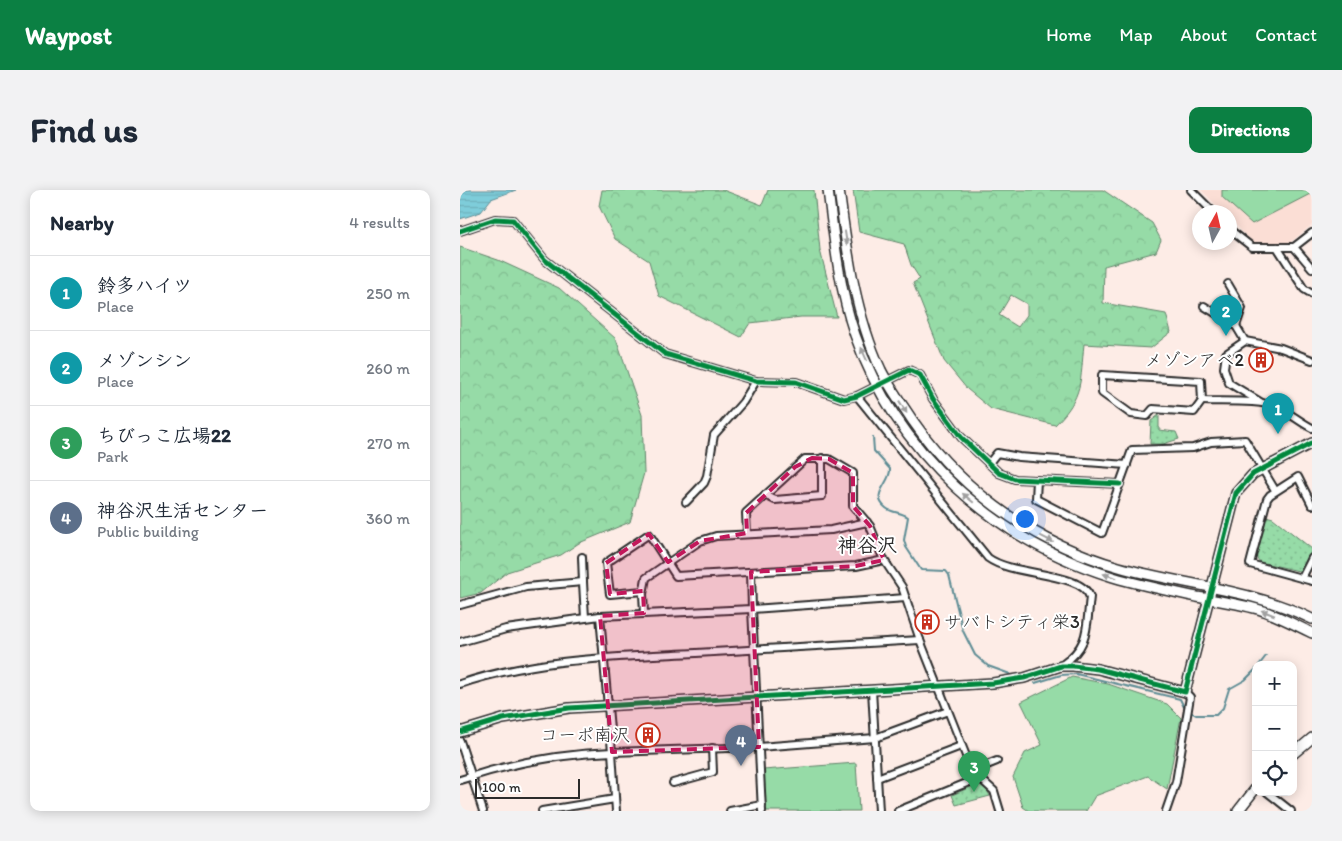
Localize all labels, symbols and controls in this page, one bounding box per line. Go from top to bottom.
text: Waypost [25,21,112,50]
text: Home [1046,24,1092,46]
text: Map [1120,24,1153,46]
text: About [1181,24,1227,46]
text: Contact [1255,24,1317,46]
button: Directions [1189,107,1312,153]
text: Find us [30,109,138,151]
north arrow [1192,205,1237,250]
text: Nearby [50,210,114,235]
text: 4 results [349,213,410,232]
one-way arrow [842,231,850,247]
text: 鈴多ハイツ [97,274,192,297]
text: 1 [62,284,70,303]
text: 250 m [366,284,410,303]
pin: 2 [1210,295,1242,336]
text: Place [97,297,134,316]
one-way arrow [859,347,867,361]
building icon: メゾンアベ2 [1248,347,1274,373]
text: メゾンシン [97,349,192,372]
place label: メゾンアベ2 [1145,349,1245,371]
text: 2 [62,359,70,378]
text: 260 m [366,359,410,378]
text: Place [97,372,134,391]
pin: 1 [1262,393,1294,434]
one-way arrow [899,400,908,414]
text: ちびっこ広場22 [97,424,231,447]
text: 3 [62,434,70,453]
text: 270 m [367,434,410,453]
text: Park [97,447,128,466]
one-way arrow [962,493,975,504]
text: 神谷沢生活センター [97,499,268,522]
your location [1012,506,1038,532]
text: 4 [61,509,71,528]
text: 360 m [366,509,410,528]
text: Public building [97,522,199,541]
district label: 神谷沢 [837,533,897,557]
one-way arrow [1040,535,1054,543]
one-way arrow [1102,571,1117,579]
building icon: サバトシティ栄3 [914,609,940,635]
one-way arrow [1260,609,1275,616]
place label: サバトシティ栄3 [944,611,1080,633]
map controls [1252,661,1297,796]
button: + [1252,661,1297,706]
button: − [1252,706,1297,751]
building icon: コーポ南沢 [635,722,661,748]
place label: コーポ南沢 [540,724,630,746]
pin: 4 [725,725,757,766]
pin: 3 [958,751,990,792]
button: locate [1252,751,1297,796]
scale bar [475,776,580,799]
text: 100 m [482,779,521,796]

